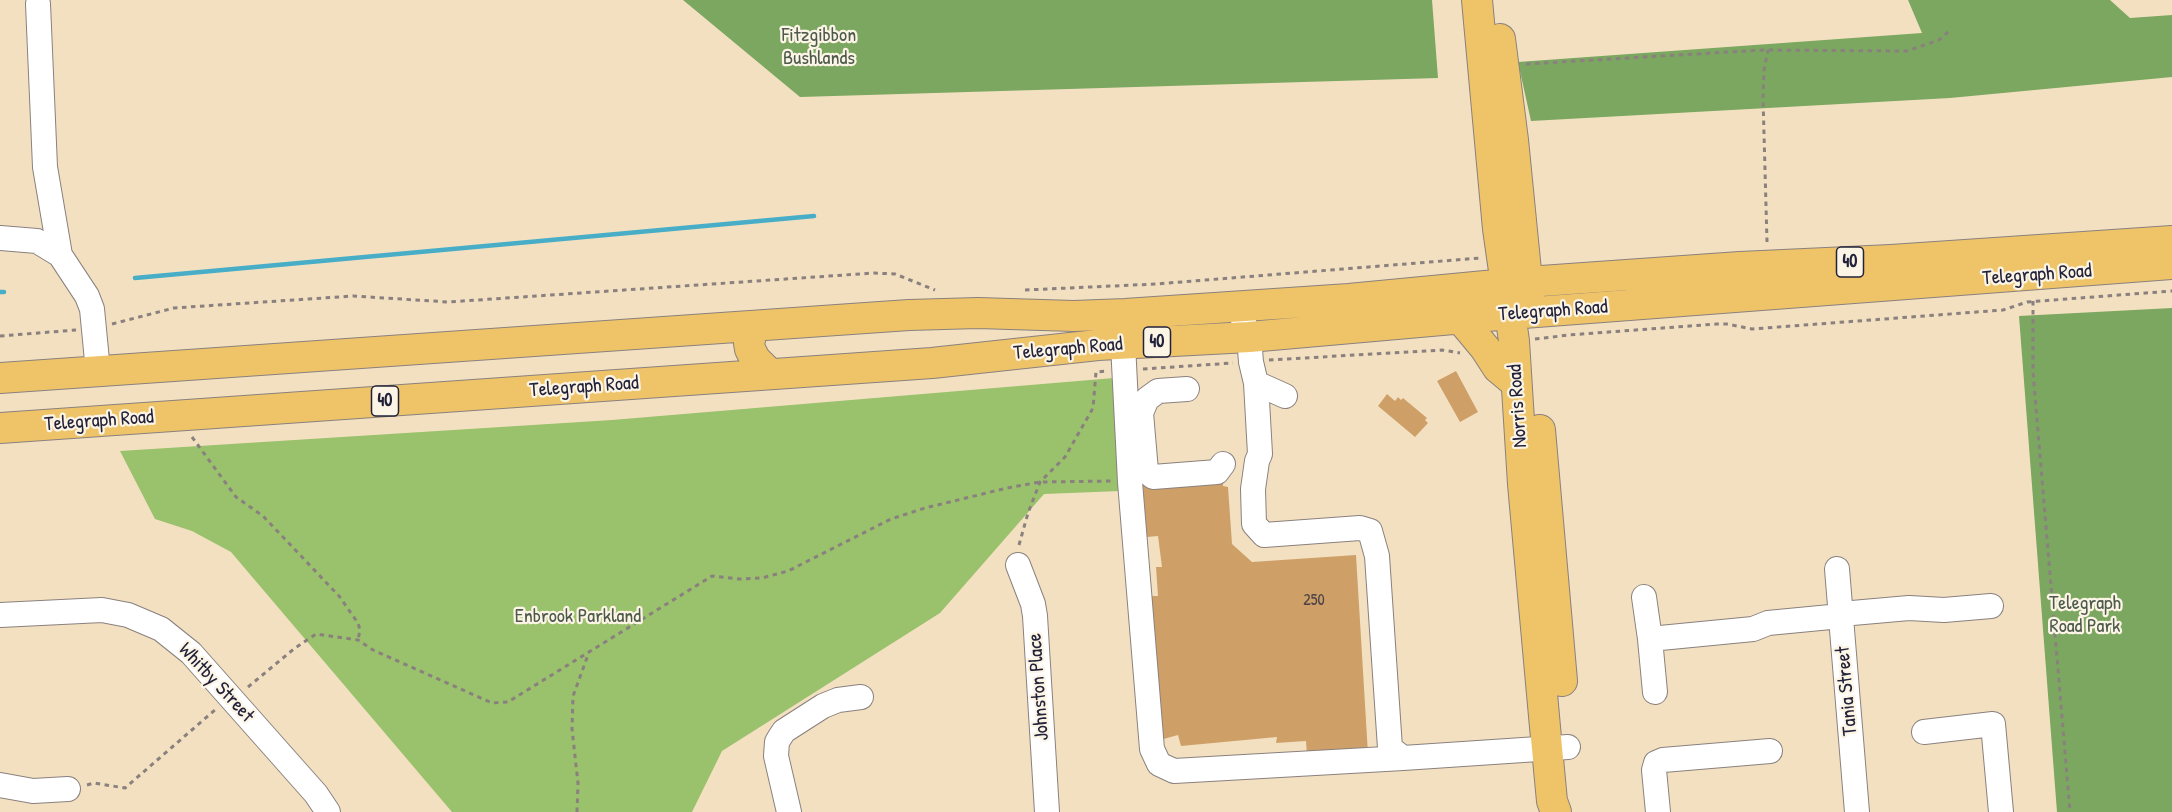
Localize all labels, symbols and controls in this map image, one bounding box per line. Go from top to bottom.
park label: Fitzgibbon Bushlands [782,24,856,71]
road number: 40 [1836,247,1864,277]
street label: Telegraph Road [1982,259,2092,291]
street label: Telegraph Road [1498,295,1608,327]
road number: 40 [1144,327,1170,357]
street label: Telegraph Road [1012,332,1124,366]
street label: Norris Road [1503,363,1533,449]
street label: Telegraph Road [529,371,639,403]
road number: 40 [372,386,398,416]
street label: Telegraph Road [44,405,154,437]
house number: 250 [1303,591,1325,611]
park label: Telegraph Road Park [2049,592,2121,639]
park label: Enbrook Parkland [515,605,641,629]
street label: Johnston Place [1023,632,1055,742]
street label: Whitby Street [173,638,259,728]
street label: Tania Street [1831,645,1863,737]

